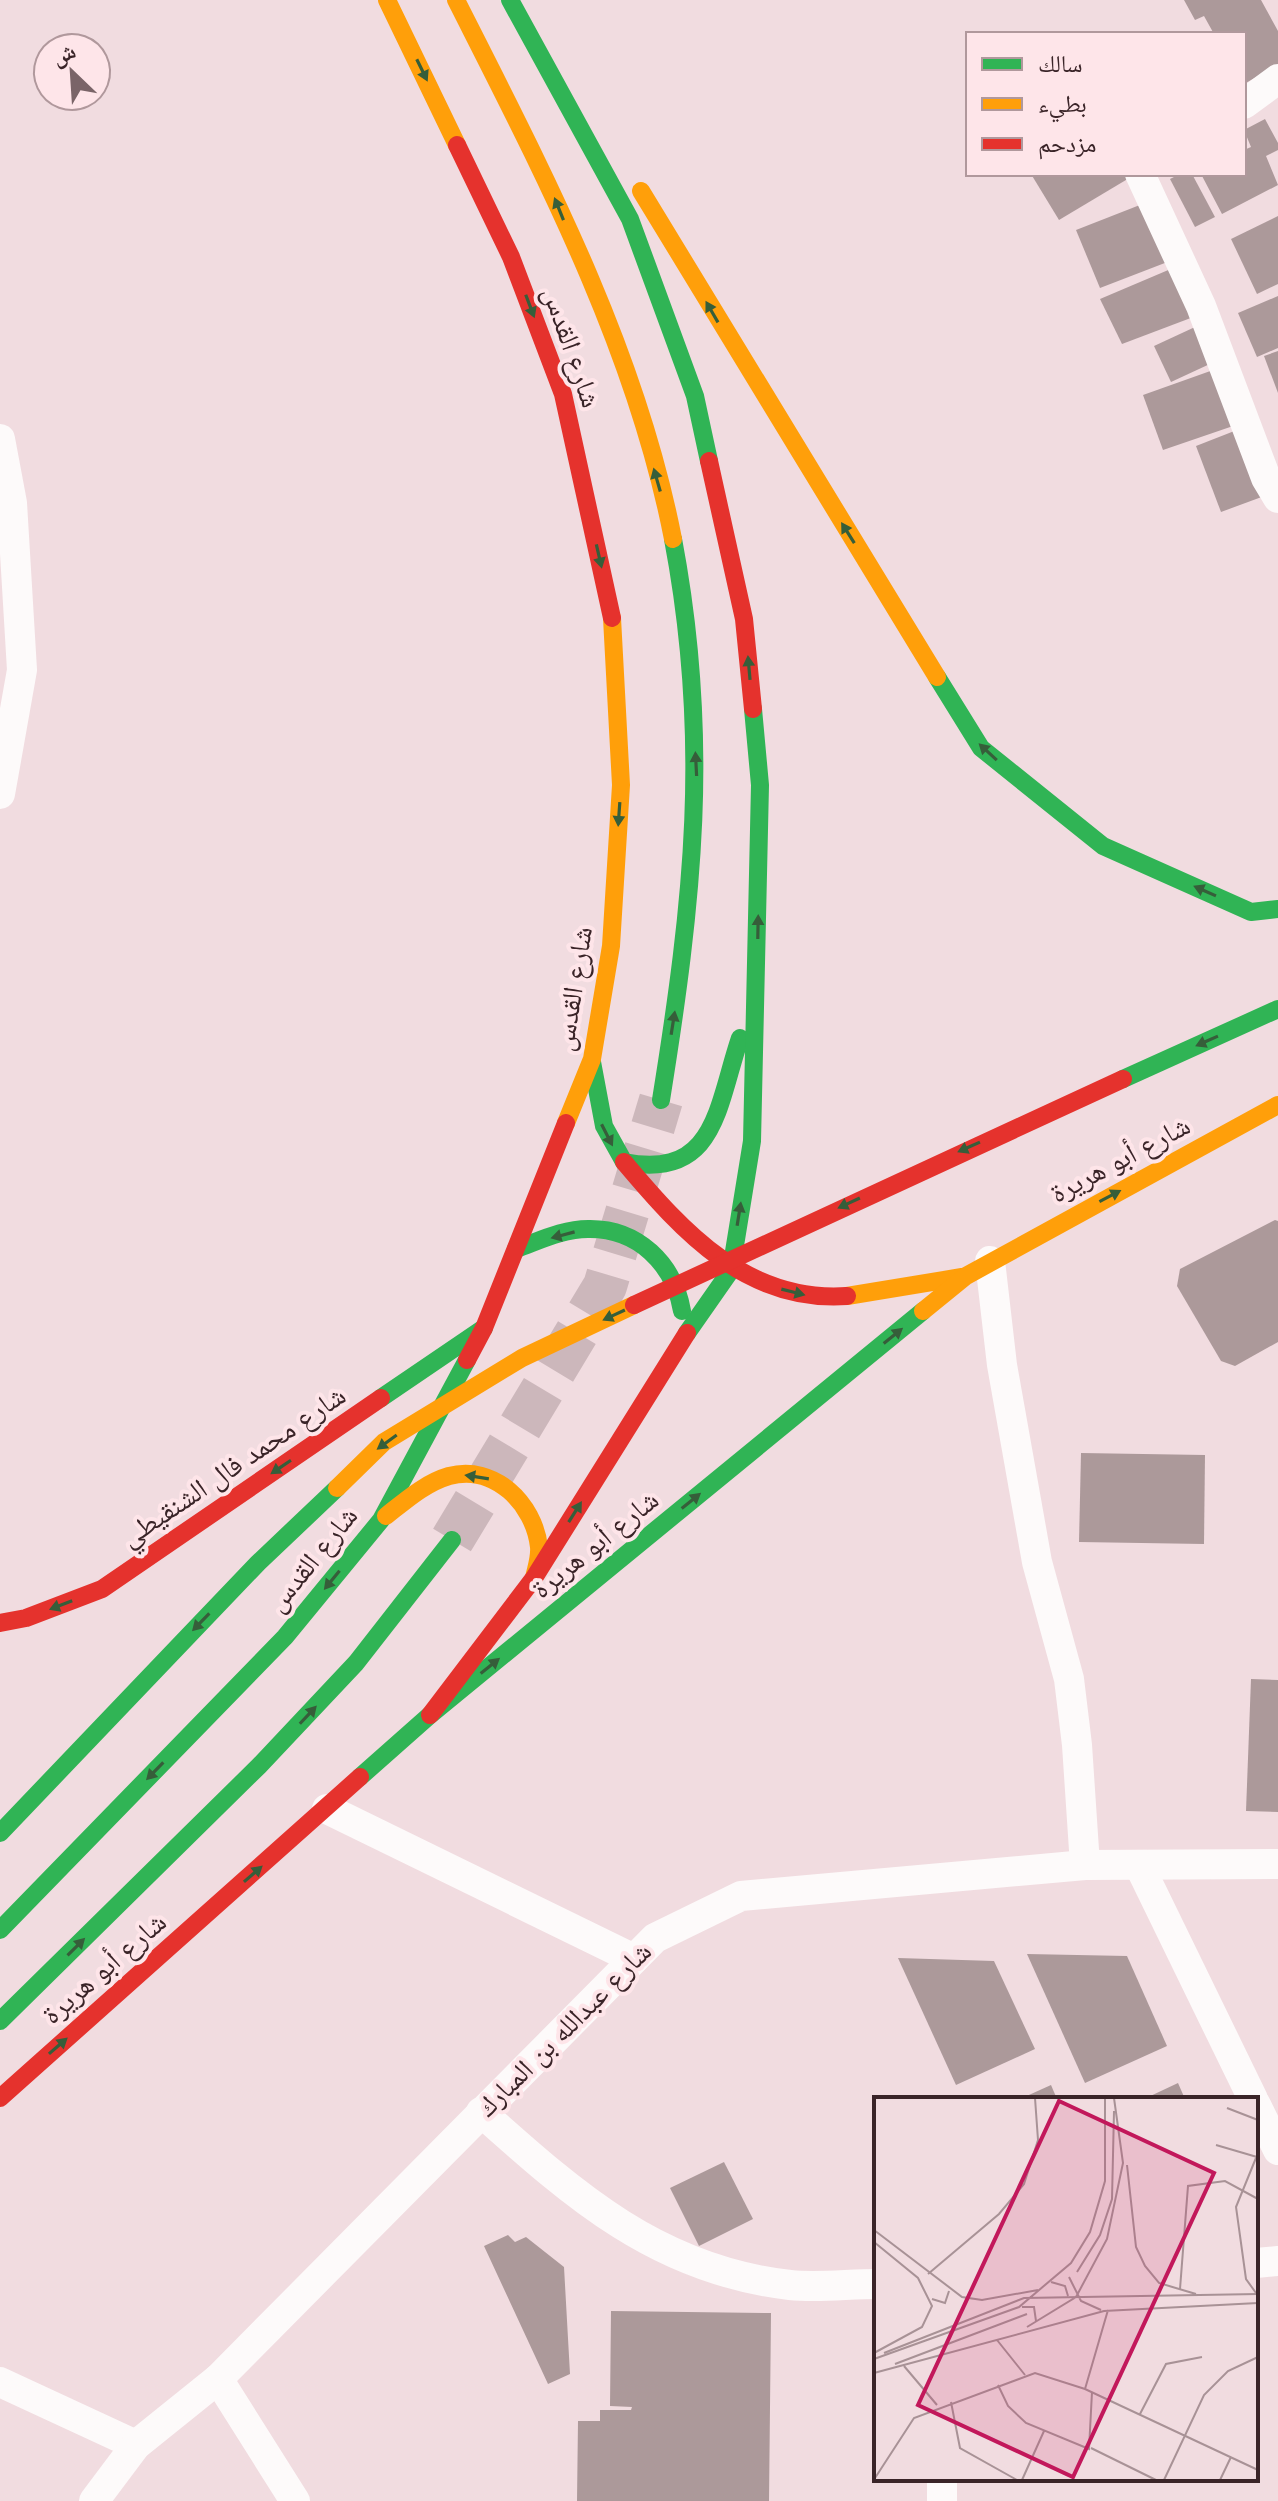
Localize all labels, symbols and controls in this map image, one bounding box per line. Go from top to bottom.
north arrow [32,32,112,112]
legend [966,32,1246,176]
text: ش [47,37,80,71]
text: سالك [1038,50,1083,78]
one-way arrow [415,59,428,82]
text: بطيء [1038,90,1087,123]
text: مزدحم [1038,130,1097,160]
one-way arrow [552,197,565,221]
street label: شارع القدس [535,282,608,412]
one-way arrow [524,294,537,318]
one-way arrow [705,301,719,323]
one-way arrow [651,467,663,492]
one-way arrow [841,523,856,544]
one-way arrow [593,544,606,569]
one-way arrow [742,655,755,680]
one-way arrow [978,744,997,762]
one-way arrow [689,751,702,776]
one-way arrow [612,802,625,827]
one-way arrow [1193,884,1216,898]
one-way arrow [752,914,764,939]
street label: شارع القدس [547,924,600,1054]
one-way arrow [667,1010,680,1035]
one-way arrow [1195,1034,1219,1048]
street label: شارع أبو هريرة [1044,1108,1196,1210]
one-way arrow [599,1124,613,1146]
one-way arrow [958,1140,981,1154]
one-way arrow [1099,1190,1122,1203]
one-way arrow [837,1196,860,1210]
one-way arrow [734,1201,746,1226]
one-way arrow [551,1229,576,1241]
one-way arrow [780,1286,805,1298]
one-way arrow [602,1308,625,1322]
one-way arrow [882,1328,902,1345]
street label: شارع محمد فال الشنقيطي [114,1378,355,1559]
one-way arrow [377,1433,398,1449]
one-way arrow [271,1459,292,1474]
one-way arrow [464,1470,489,1483]
street label: شارع أبو هريرة [525,1482,666,1606]
one-way arrow [681,1493,701,1510]
street label: شارع القدس [260,1500,365,1619]
one-way arrow [568,1501,583,1522]
one-way arrow [324,1570,341,1590]
one-way arrow [49,1599,73,1612]
one-way arrow [192,1613,210,1632]
one-way arrow [480,1658,500,1675]
one-way arrow [298,1706,316,1725]
one-way arrow [146,1761,165,1780]
one-way arrow [243,1866,263,1883]
street label: شارع أبو هريرة [35,1905,173,2032]
street label: شارع عبدالله بن المبارك [470,1935,659,2124]
one-way arrow [66,1938,85,1957]
one-way arrow [48,2038,68,2055]
inset map [874,2097,1258,2481]

